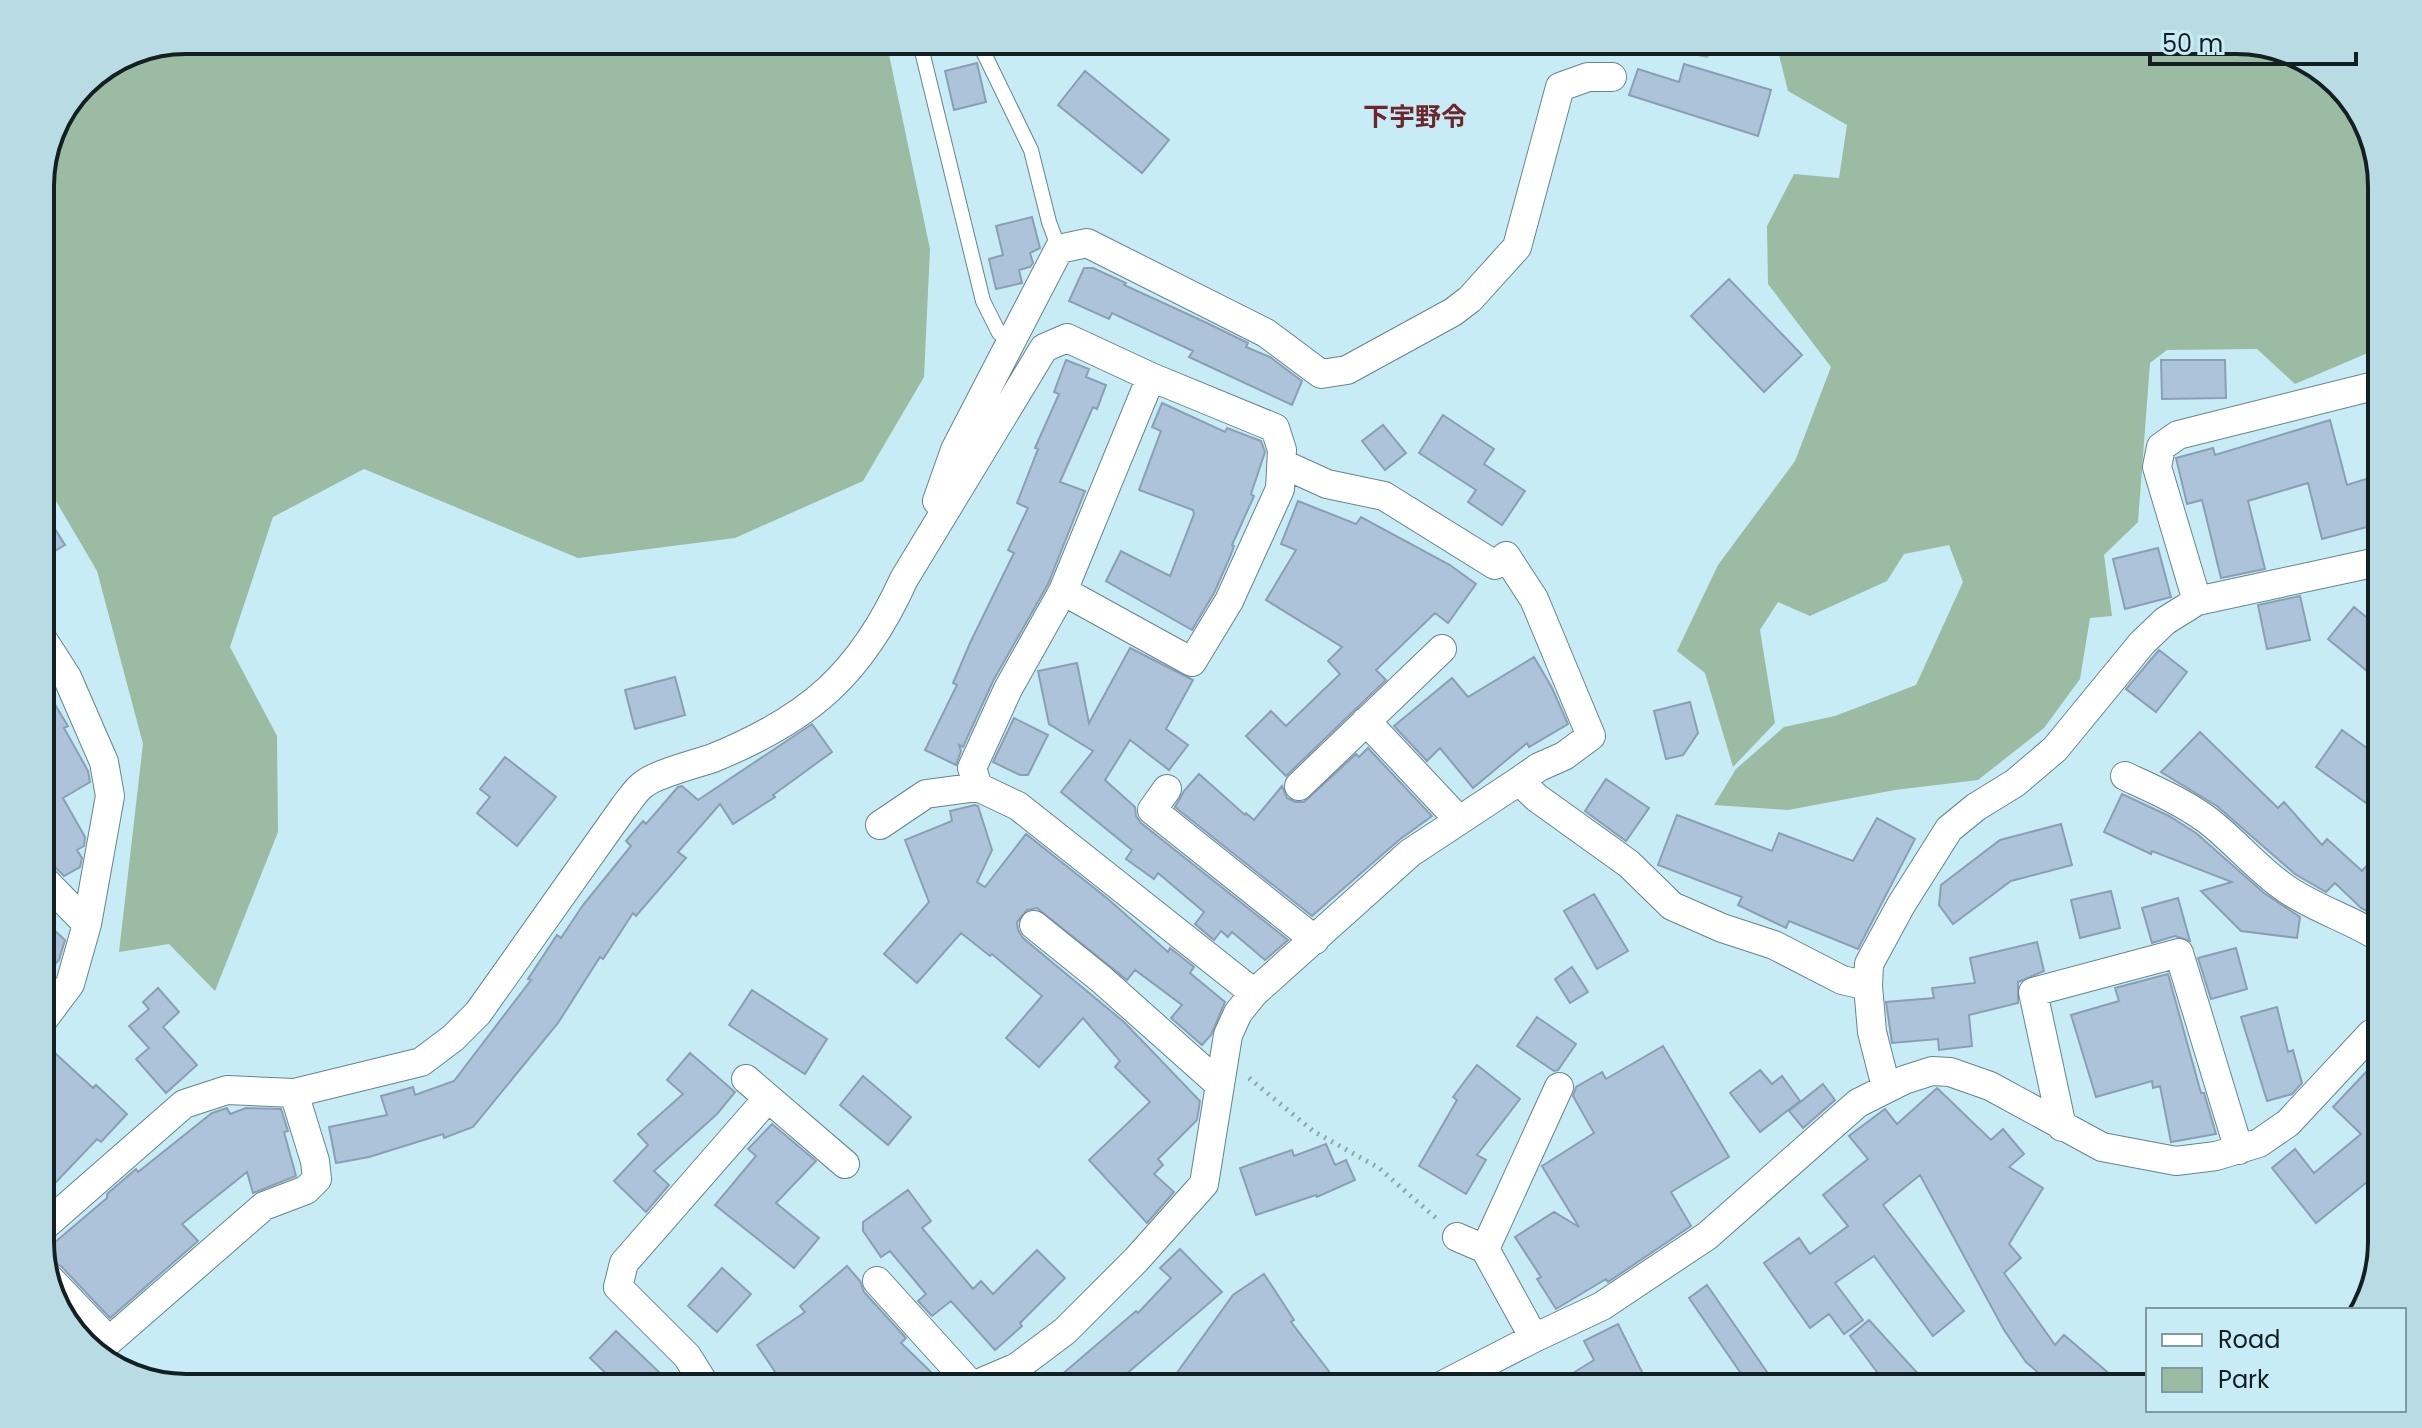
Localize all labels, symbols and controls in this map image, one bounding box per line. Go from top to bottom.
scale bar [2150,16,2356,66]
text: 50 m [2162,27,2223,60]
district label: 下宇野令 [1363,99,1467,135]
legend [2146,1308,2406,1412]
text: Road [2218,1323,2280,1356]
text: Park [2218,1363,2270,1396]

